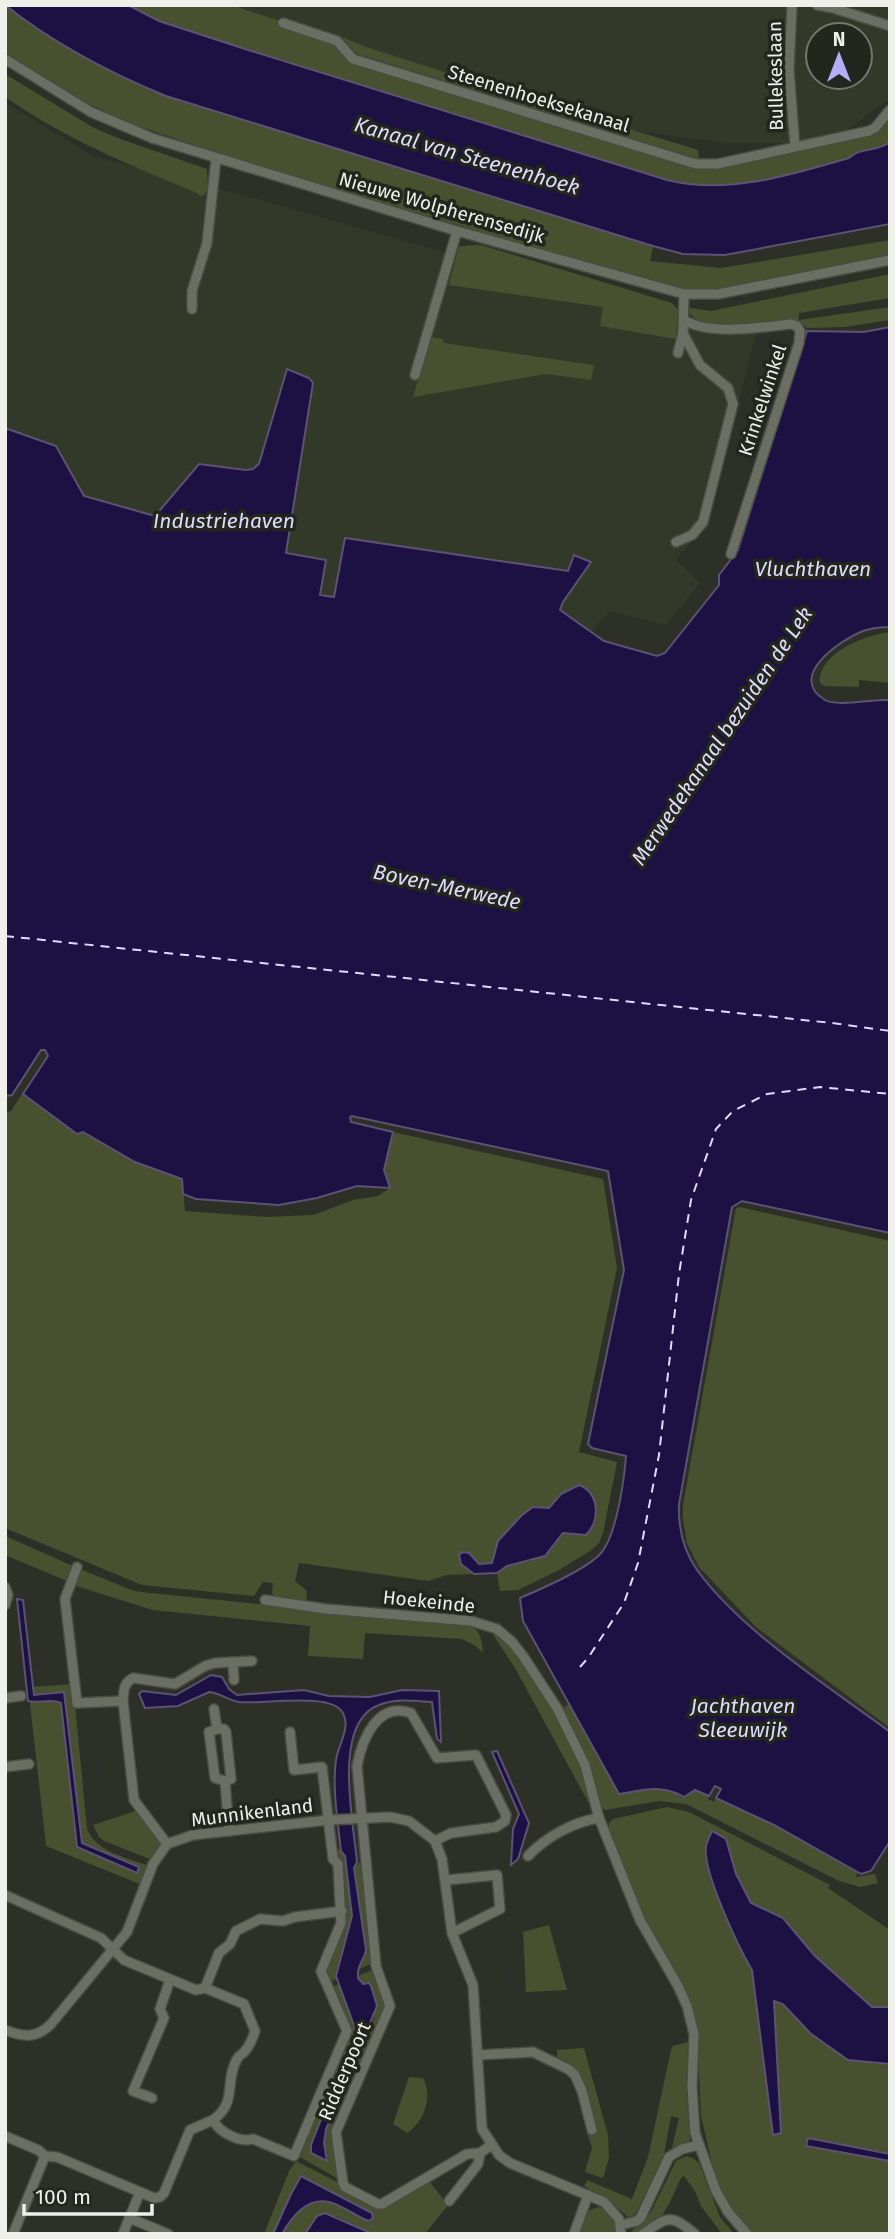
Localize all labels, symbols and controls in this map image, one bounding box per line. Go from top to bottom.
street label: Bullekeslaan [763,21,788,131]
north arrow [804,21,874,91]
text: N [833,28,845,51]
street label: Steenenhoeksekanaal [445,60,633,137]
water label: Kanaal van Steenenhoek [351,111,583,201]
street label: Nieuwe Wolpherensedijk [336,167,548,248]
street label: Krinkelwinkel [734,341,791,459]
water label: Industriehaven [153,508,295,534]
water label: Vluchthaven [755,556,871,582]
water label: Merwedekanaal bezuiden de Lek [626,602,818,870]
water label: Boven-Merwede [371,859,523,915]
street label: Hoekeinde [382,1585,476,1618]
water label: Jachthaven Sleeuwijk [689,1693,796,1743]
street label: Munnikenland [190,1794,314,1831]
street label: Ridderpoort [313,2018,376,2124]
scale bar [24,2172,152,2216]
text: 100 m [35,2184,91,2210]

